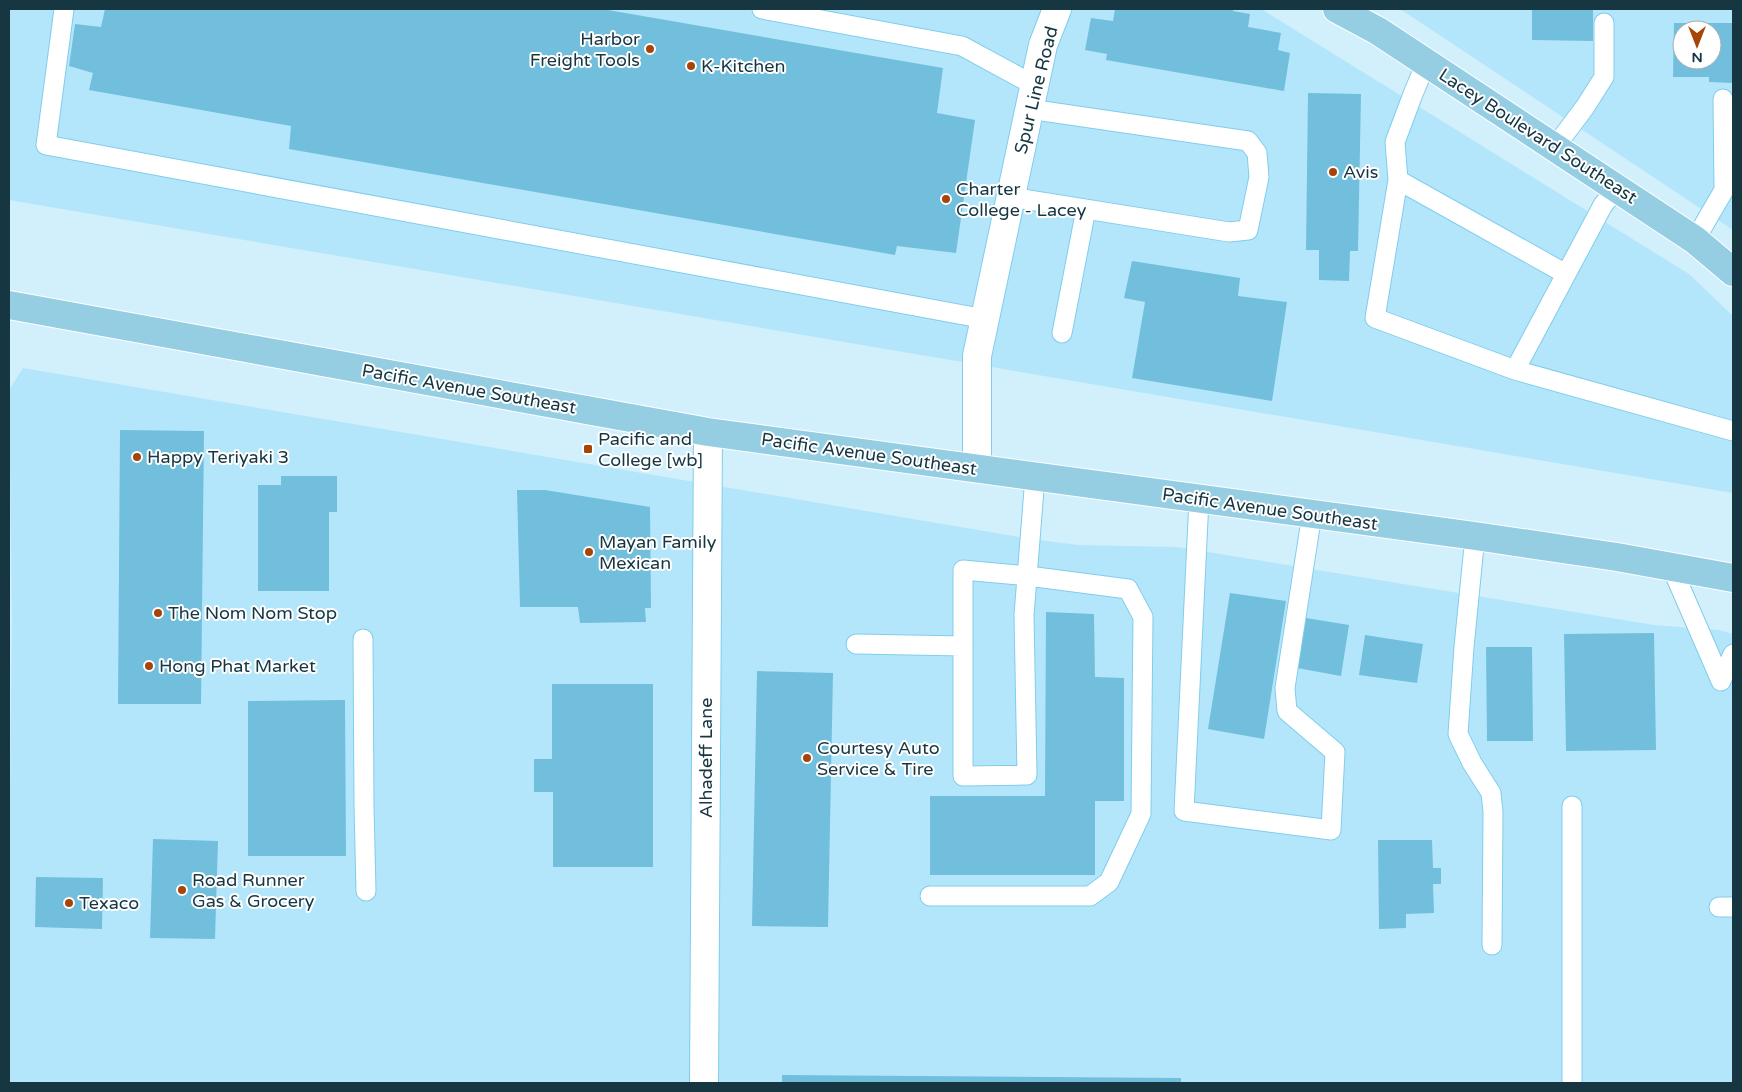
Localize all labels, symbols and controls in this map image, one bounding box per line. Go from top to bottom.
north arrow [1672,20,1722,70]
street label: Spur Line Road [1010,24,1062,156]
place label: Harbor Freight Tools [530,28,640,71]
marker: Harbor Freight Tools [644,43,656,55]
text: N [1691,49,1703,66]
place label: K-Kitchen [701,55,785,77]
marker: K-Kitchen [685,60,697,72]
street label: Lacey Boulevard Southeast [1435,64,1641,209]
place label: Avis [1343,161,1378,183]
marker: Avis [1327,166,1339,178]
place label: Charter College - Lacey [956,178,1087,221]
marker: Charter College - Lacey [940,193,952,205]
street label: Pacific Avenue Southeast [360,359,578,419]
place label: Pacific and College [wb] [598,428,703,471]
street label: Pacific Avenue Southeast [760,428,978,480]
marker: Pacific and College [wb] [582,443,594,455]
place label: Happy Teriyaki 3 [147,446,289,468]
marker: Happy Teriyaki 3 [131,451,143,463]
street label: Pacific Avenue Southeast [1161,483,1379,535]
place label: Mayan Family Mexican [599,531,717,574]
marker: Mayan Family Mexican [583,546,595,558]
place label: The Nom Nom Stop [168,602,337,624]
marker: The Nom Nom Stop [152,607,164,619]
place label: Hong Phat Market [159,655,316,677]
marker: Hong Phat Market [143,660,155,672]
street label: Alhadeff Lane [695,698,717,818]
place label: Courtesy Auto Service & Tire [817,737,940,780]
marker: Courtesy Auto Service & Tire [801,752,813,764]
place label: Road Runner Gas & Grocery [192,869,315,912]
marker: Road Runner Gas & Grocery [176,884,188,896]
place label: Texaco [79,892,139,914]
marker: Texaco [63,897,75,909]

